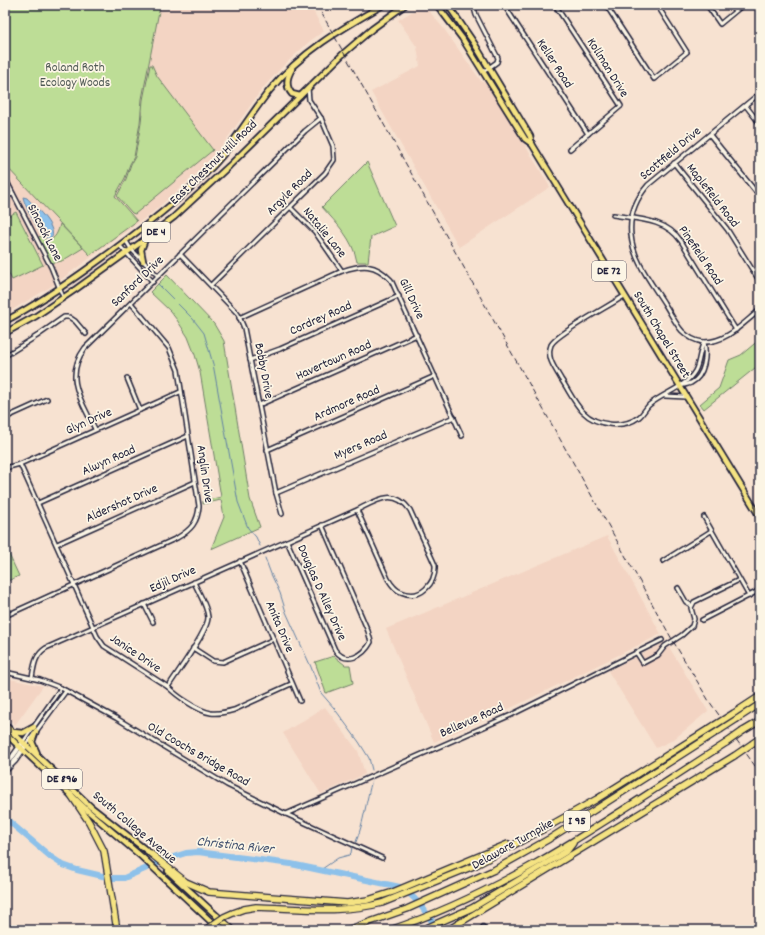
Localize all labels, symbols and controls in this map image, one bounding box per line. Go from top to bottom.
street label: Keller Road [531,35,577,93]
street label: Kollman Drive [581,35,633,102]
park label: Roland Roth Ecology Woods [40,59,110,93]
street label: East Chestnut Hill Road [166,116,262,210]
street label: Scottfield Drive [636,122,706,185]
street label: Maplefield Road [681,160,743,232]
street label: Argyle Road [262,165,318,221]
street label: Sincock Lane [22,201,67,265]
street label: Natalie Lane [298,203,351,263]
road number: DE 4 [142,222,170,242]
street label: Pinefield Road [673,222,727,290]
street label: Sanford Drive [107,252,169,312]
road number: DE 72 [592,261,626,281]
street label: Gill Drive [393,275,429,323]
street label: South Chapel Street [627,288,695,382]
street label: Cordrey Road [287,297,355,341]
street label: Havertown Road [293,336,375,386]
street label: Bobby Drive [248,341,278,401]
street label: Ardmore Road [311,381,383,427]
street label: Glyn Drive [63,403,115,441]
street label: Myers Road [331,426,391,466]
street label: Alwyn Road [79,441,139,481]
street label: Anglin Drive [191,444,218,504]
street label: Aldershot Drive [83,480,161,528]
street label: Douglas D Alley Drive [291,542,351,644]
street label: Edjil Drive [147,561,199,599]
street label: Anita Drive [260,598,298,656]
street label: Janice Drive [106,630,165,678]
street label: Bellevue Road [437,699,507,743]
street label: Old Coochs Bridge Road [143,718,253,792]
road number: DE 896 [42,769,82,789]
street label: South College Avenue [88,787,181,869]
road number: I 95 [564,811,590,831]
street label: Delaware Turnpike [469,815,557,875]
water label: Christina River [195,832,276,860]

